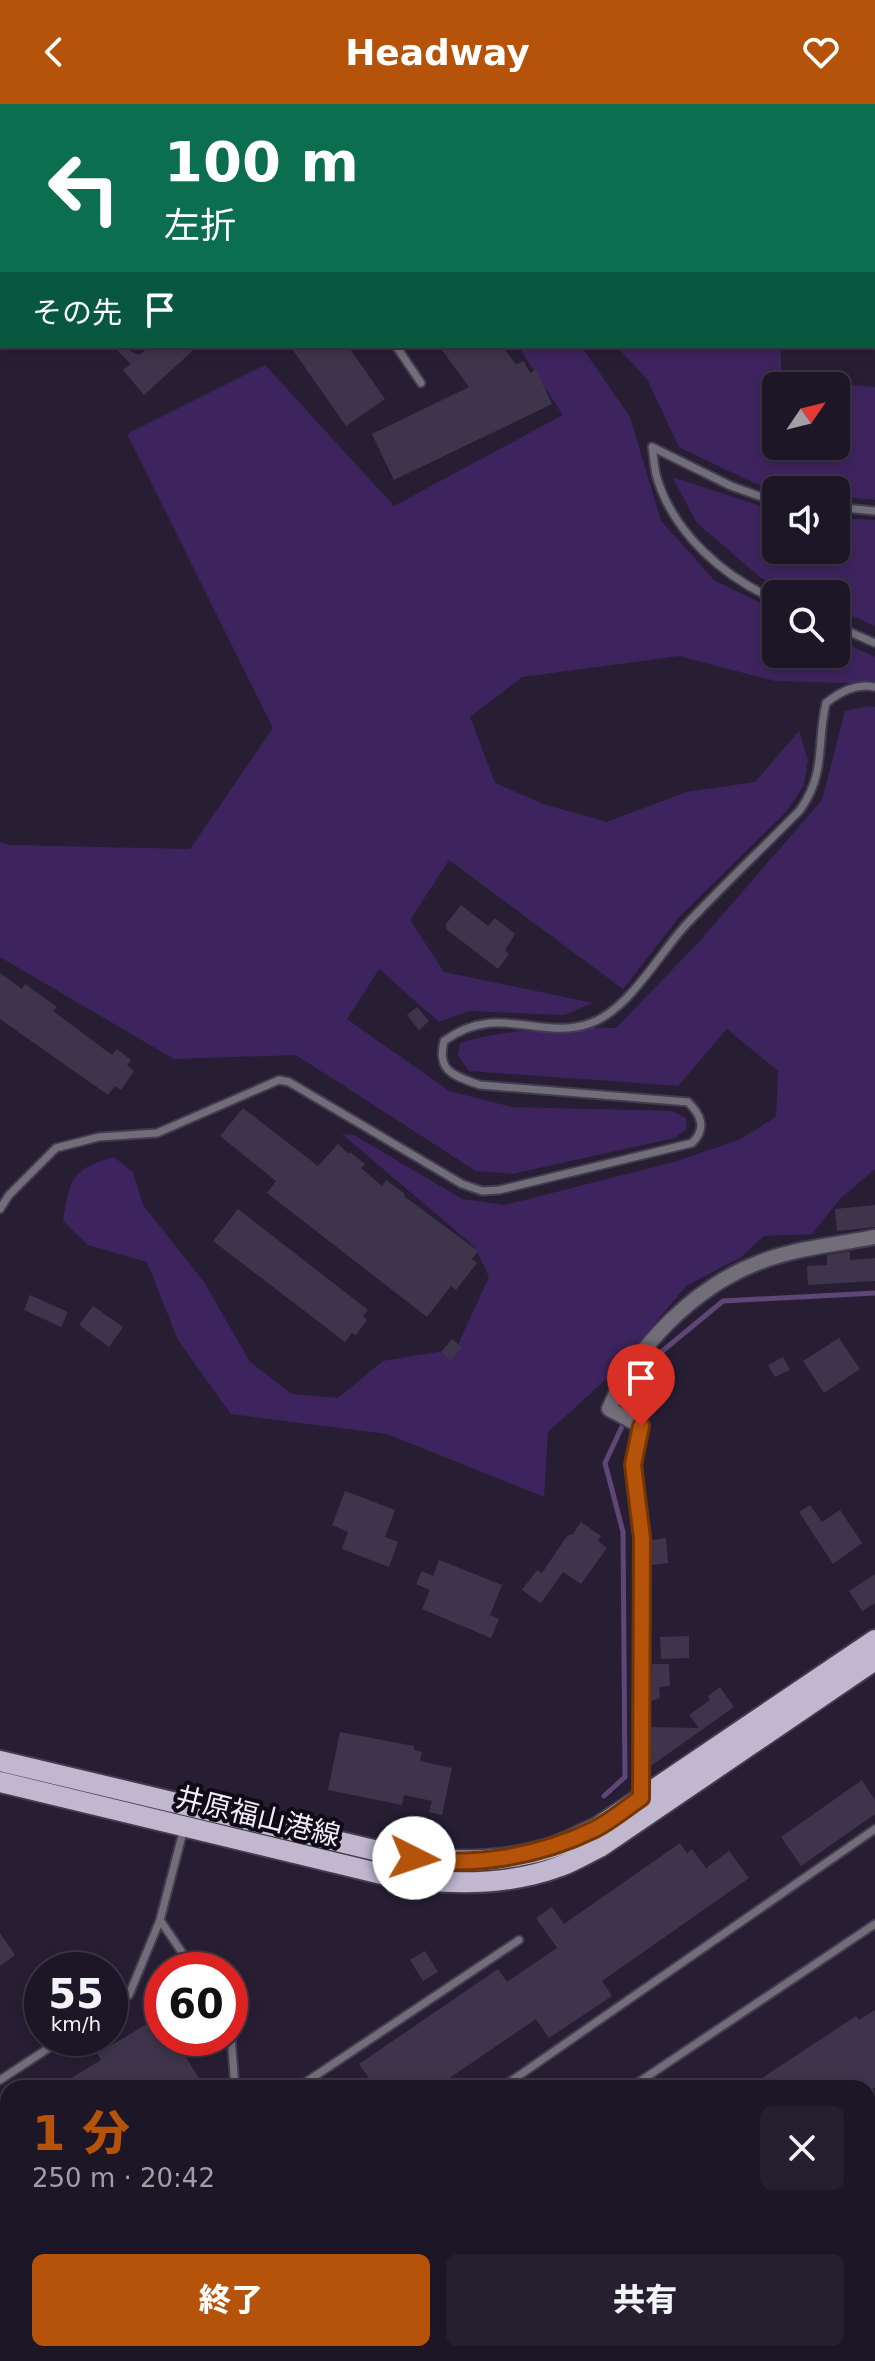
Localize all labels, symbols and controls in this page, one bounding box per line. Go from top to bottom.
icon: back [32,30,76,74]
icon: heart [799,30,843,74]
text: Headway [345,32,530,73]
text: 100 m [164,129,359,194]
icon: left [32,136,136,240]
text: 左折 [164,205,236,246]
icon: arrive [138,288,182,332]
text: その先 [32,295,122,330]
north arrow [762,372,850,460]
map controls [762,372,850,668]
button: sound [762,476,850,564]
button: search [762,580,850,668]
pin [607,1344,675,1426]
icon: arrive [619,1356,663,1400]
street label: 井原福山港線 [172,1780,343,1853]
position arrow [372,1816,456,1900]
speed limit sign: 60 [144,1952,248,2056]
text: 55 [48,1971,104,2017]
text: km/h [51,2012,101,2036]
text: 1 分 [32,2105,130,2161]
button: close [760,2106,844,2190]
text: 250 m · 20:42 [32,2163,215,2193]
button: 終了 [32,2254,430,2346]
button: 共有 [446,2254,844,2346]

